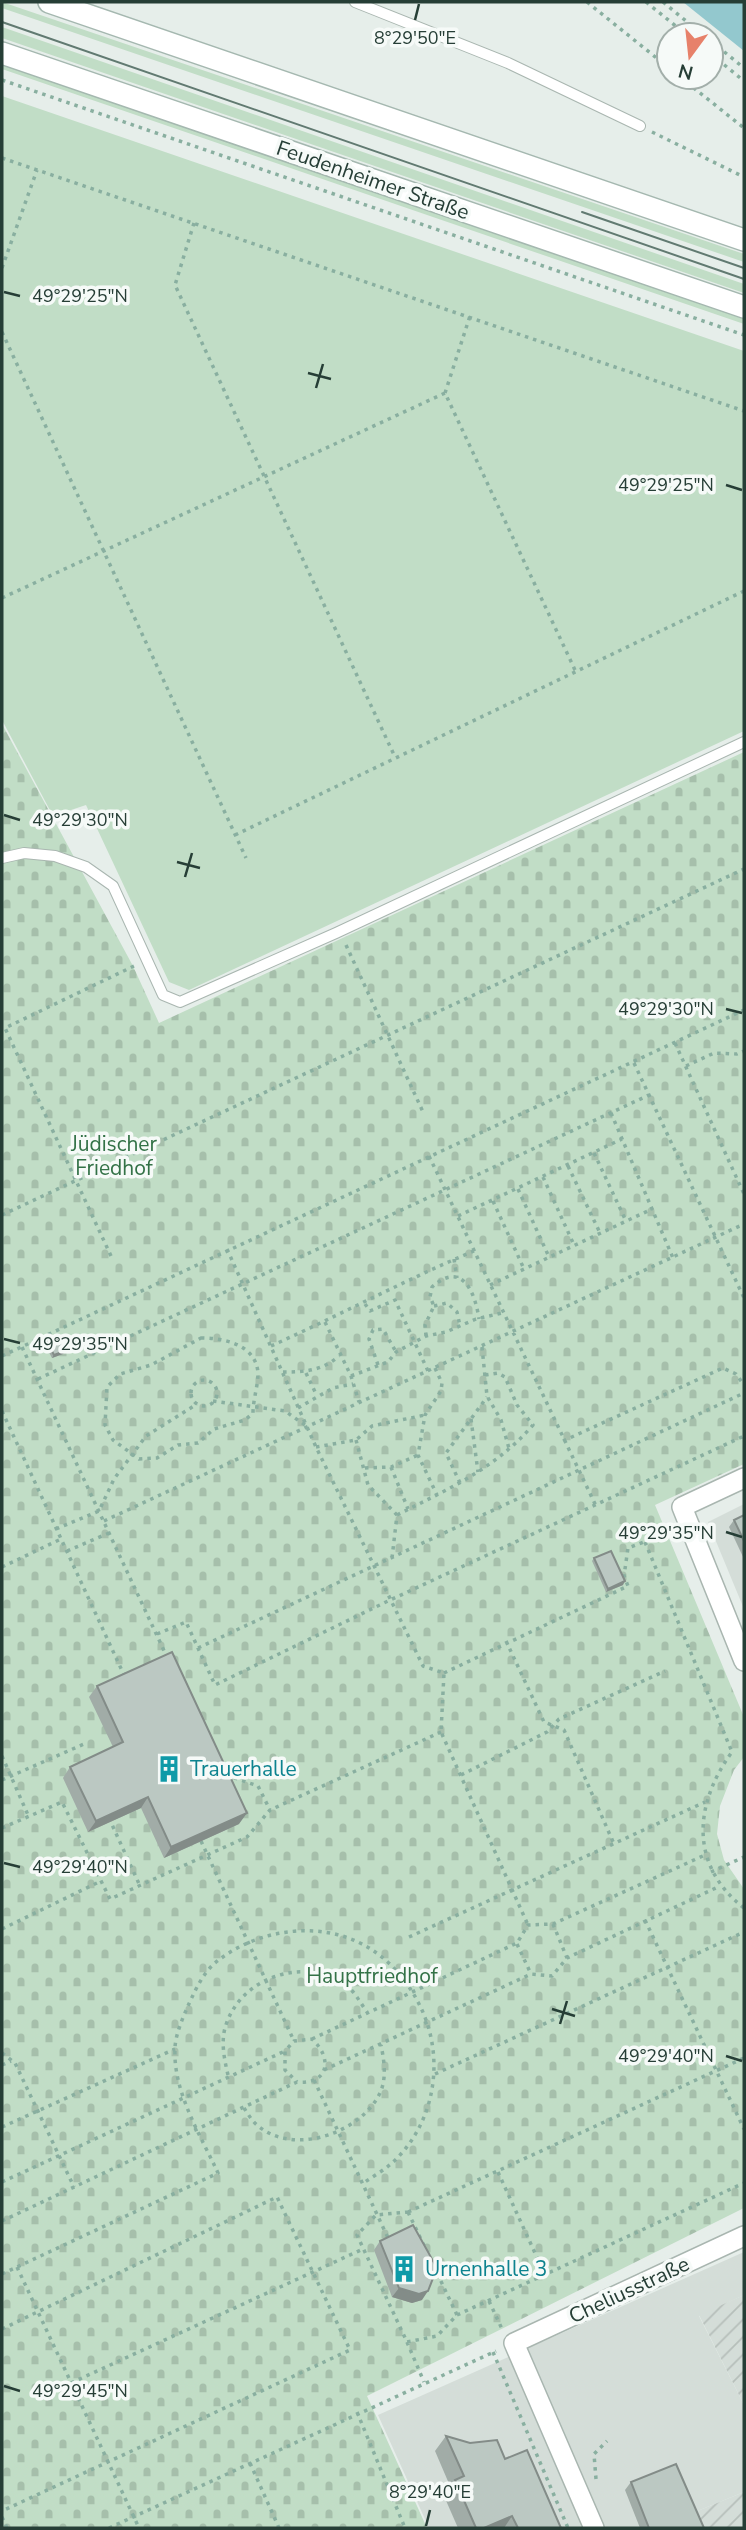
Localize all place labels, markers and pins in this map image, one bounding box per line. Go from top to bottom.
building icon: Trauerhalle [154,1754,184,1784]
place label: Trauerhalle [190,1755,297,1783]
building icon: Urnenhalle 3 [389,2254,419,2284]
place label: Urnenhalle 3 [425,2255,547,2283]

